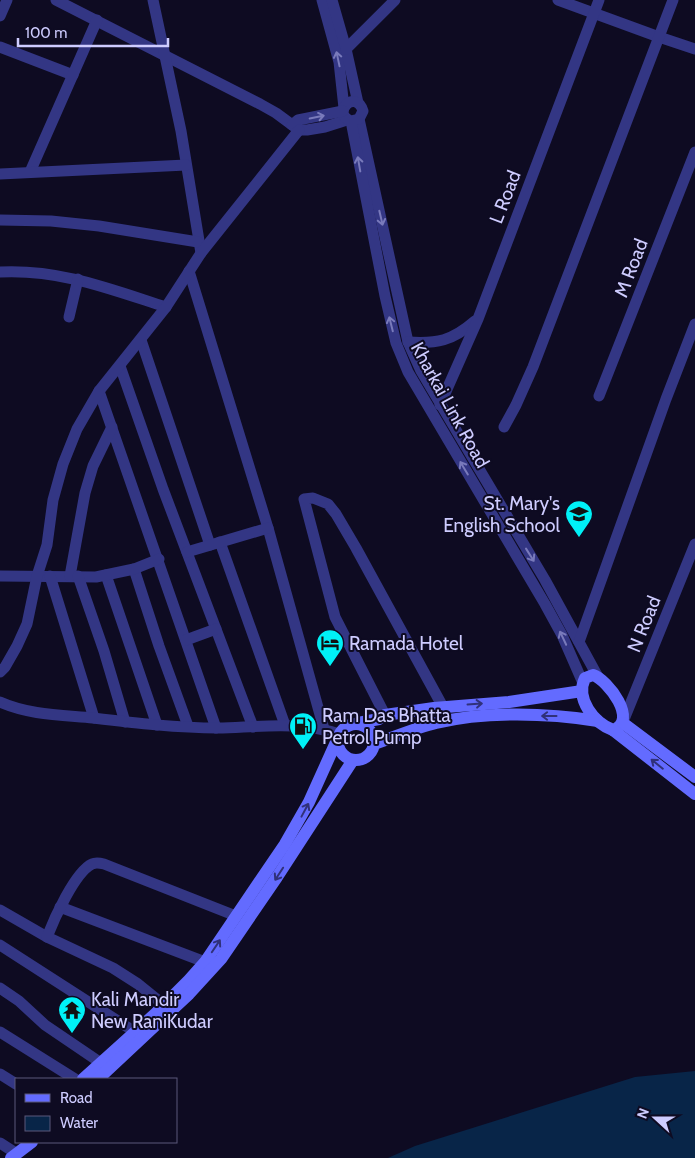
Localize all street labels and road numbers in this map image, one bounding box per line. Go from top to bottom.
street label: L Road [484,167,526,227]
street label: M Road [609,235,653,301]
street label: Kharkai Link Road [406,338,494,472]
street label: N Road [622,592,666,656]

